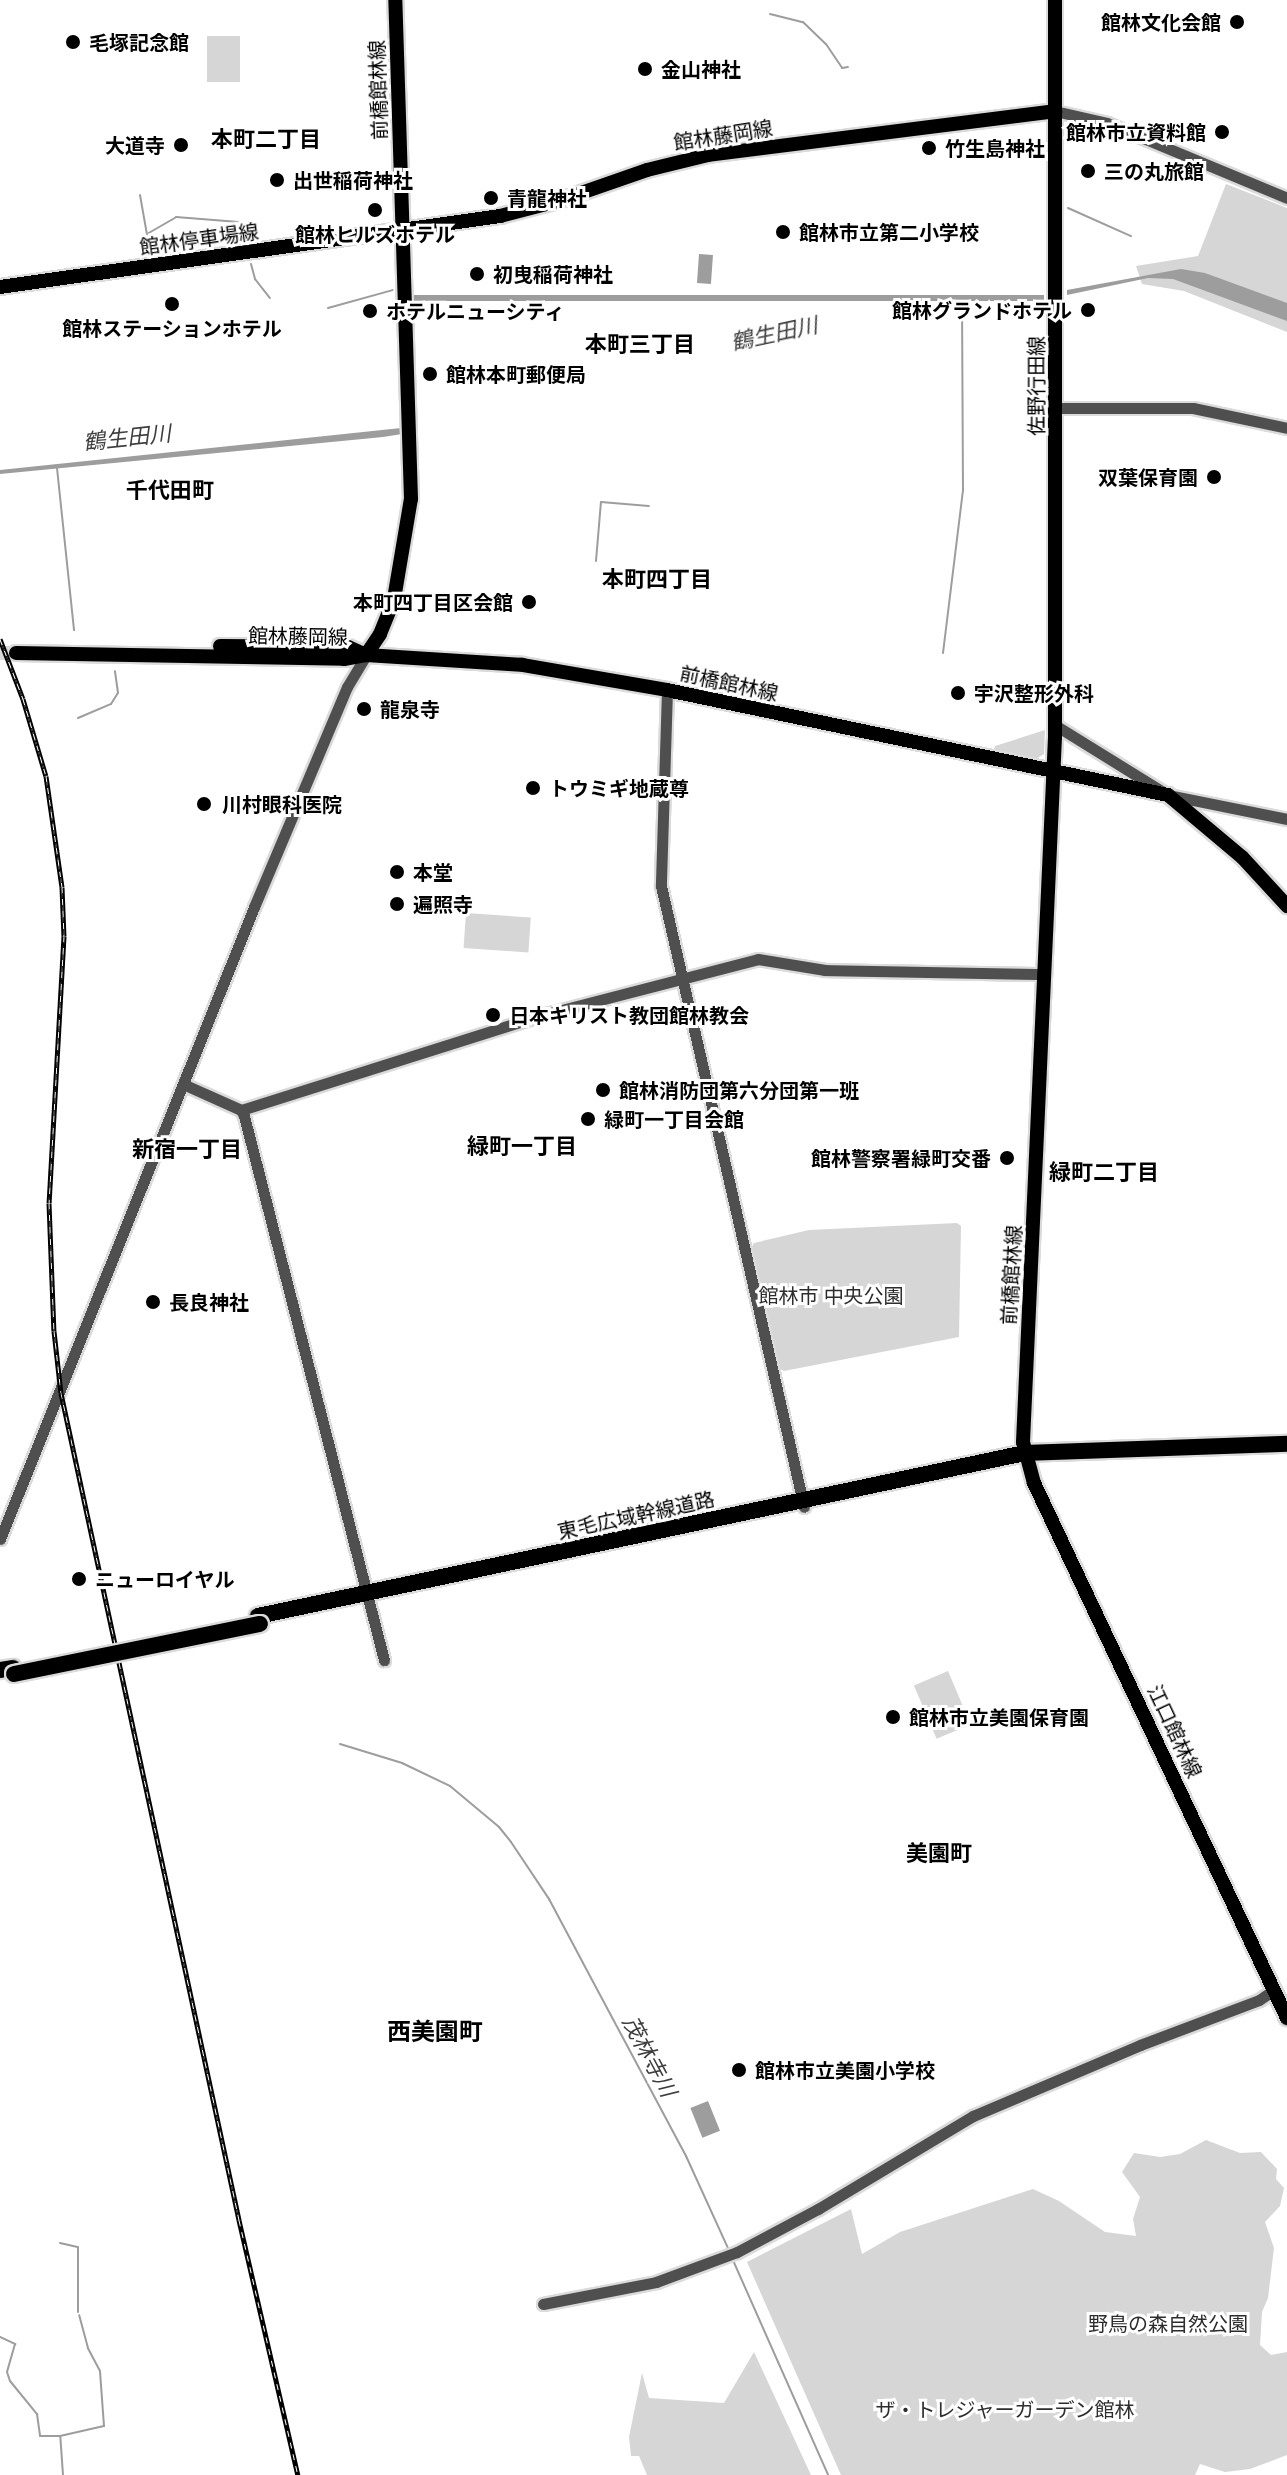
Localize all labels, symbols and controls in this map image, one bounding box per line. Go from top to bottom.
place label: 館林文化会館 [1101,10,1221,34]
marker: 館林文化会館 [1228,13,1246,31]
place label: 毛塚記念館 [89,30,189,54]
marker: 毛塚記念館 [64,33,82,51]
street label: 前橋館林線 [364,40,392,140]
place label: 金山神社 [661,57,741,81]
marker: 金山神社 [636,60,654,78]
street label: 館林藤岡線 [672,115,774,155]
place label: 館林市立資料館 [1066,120,1206,144]
marker: 館林市立資料館 [1213,123,1231,141]
district label: 本町二丁目 [211,126,321,152]
place label: 大道寺 [105,133,165,157]
marker: 大道寺 [172,136,190,154]
place label: 竹生島神社 [945,136,1045,160]
marker: 竹生島神社 [920,139,938,157]
place label: 三の丸旅館 [1104,159,1204,183]
marker: 三の丸旅館 [1079,162,1097,180]
place label: 出世稲荷神社 [293,168,413,192]
marker: 出世稲荷神社 [268,171,286,189]
place label: 青龍神社 [507,186,587,210]
marker: 青龍神社 [482,189,500,207]
marker: 館林ヒルズホテル [366,201,384,219]
street label: 館林停車場線 [138,219,260,259]
place label: 館林市立第二小学校 [799,220,979,244]
place label: 館林ヒルズホテル [295,222,455,246]
marker: 館林市立第二小学校 [774,223,792,241]
place label: 初曳稲荷神社 [493,262,613,286]
marker: 初曳稲荷神社 [468,265,486,283]
marker: 館林ステーションホテル [163,295,181,313]
place label: 館林グランドホテル [892,298,1072,322]
place label: ホテルニューシティ [386,299,566,323]
marker: 館林グランドホテル [1079,301,1097,319]
marker: ホテルニューシティ [361,302,379,320]
water label: 鶴生田川 [728,311,820,355]
place label: 館林ステーションホテル [62,316,282,340]
district label: 本町三丁目 [585,331,695,357]
street label: 佐野行田線 [1024,336,1048,436]
place label: 館林本町郵便局 [446,362,586,386]
marker: 館林本町郵便局 [421,365,439,383]
water label: 鶴生田川 [82,419,172,455]
place label: 双葉保育園 [1098,465,1198,489]
marker: 双葉保育園 [1205,468,1223,486]
district label: 千代田町 [126,477,214,503]
district label: 本町四丁目 [602,566,712,592]
place label: 本町四丁目区会館 [353,590,513,614]
marker: 本町四丁目区会館 [520,593,538,611]
street label: 館林藤岡線 [248,623,348,649]
street label: 前橋館林線 [678,661,780,705]
place label: 宇沢整形外科 [974,681,1094,705]
marker: 宇沢整形外科 [949,684,967,702]
place label: 龍泉寺 [380,697,440,721]
marker: 龍泉寺 [355,700,373,718]
place label: トウミギ地蔵尊 [549,776,689,800]
marker: トウミギ地蔵尊 [524,779,542,797]
place label: 川村眼科医院 [222,792,342,816]
marker: 川村眼科医院 [193,793,215,815]
place label: 本堂 [413,860,453,884]
marker: 本堂 [388,863,406,881]
place label: 遍照寺 [413,892,473,916]
marker: 遍照寺 [388,895,406,913]
place label: 日本キリスト教団館林教会 [509,1003,749,1027]
marker: 日本キリスト教団館林教会 [484,1006,502,1024]
place label: 館林消防団第六分団第一班 [619,1078,859,1102]
marker: 館林消防団第六分団第一班 [594,1081,612,1099]
place label: 緑町一丁目会館 [604,1107,744,1131]
marker: 緑町一丁目会館 [579,1110,597,1128]
district label: 緑町一丁目 [467,1133,577,1159]
district label: 新宿一丁目 [132,1136,242,1162]
place label: 館林警察署緑町交番 [811,1146,991,1170]
marker: 館林警察署緑町交番 [998,1149,1016,1167]
district label: 緑町二丁目 [1049,1159,1159,1185]
street label: 前橋館林線 [996,1224,1026,1326]
park label: 館林市 中央公園 [758,1283,904,1307]
place label: 長良神社 [169,1290,249,1314]
marker: 長良神社 [144,1293,162,1311]
street label: 東毛広域幹線道路 [555,1487,717,1543]
place label: ニューロイヤル [95,1567,235,1591]
marker: ニューロイヤル [70,1570,88,1588]
street label: 江口館林線 [1143,1681,1207,1781]
place label: 館林市立美園保育園 [909,1705,1089,1729]
marker: 館林市立美園保育園 [884,1708,902,1726]
district label: 美園町 [906,1840,972,1866]
water label: 茂林寺川 [618,2011,682,2101]
district label: 西美園町 [387,2017,483,2045]
place label: 館林市立美園小学校 [755,2058,935,2082]
marker: 館林市立美園小学校 [730,2061,748,2079]
park label: 野鳥の森自然公園 [1088,2311,1248,2335]
park label: ザ・トレジャーガーデン館林 [875,2397,1135,2421]

